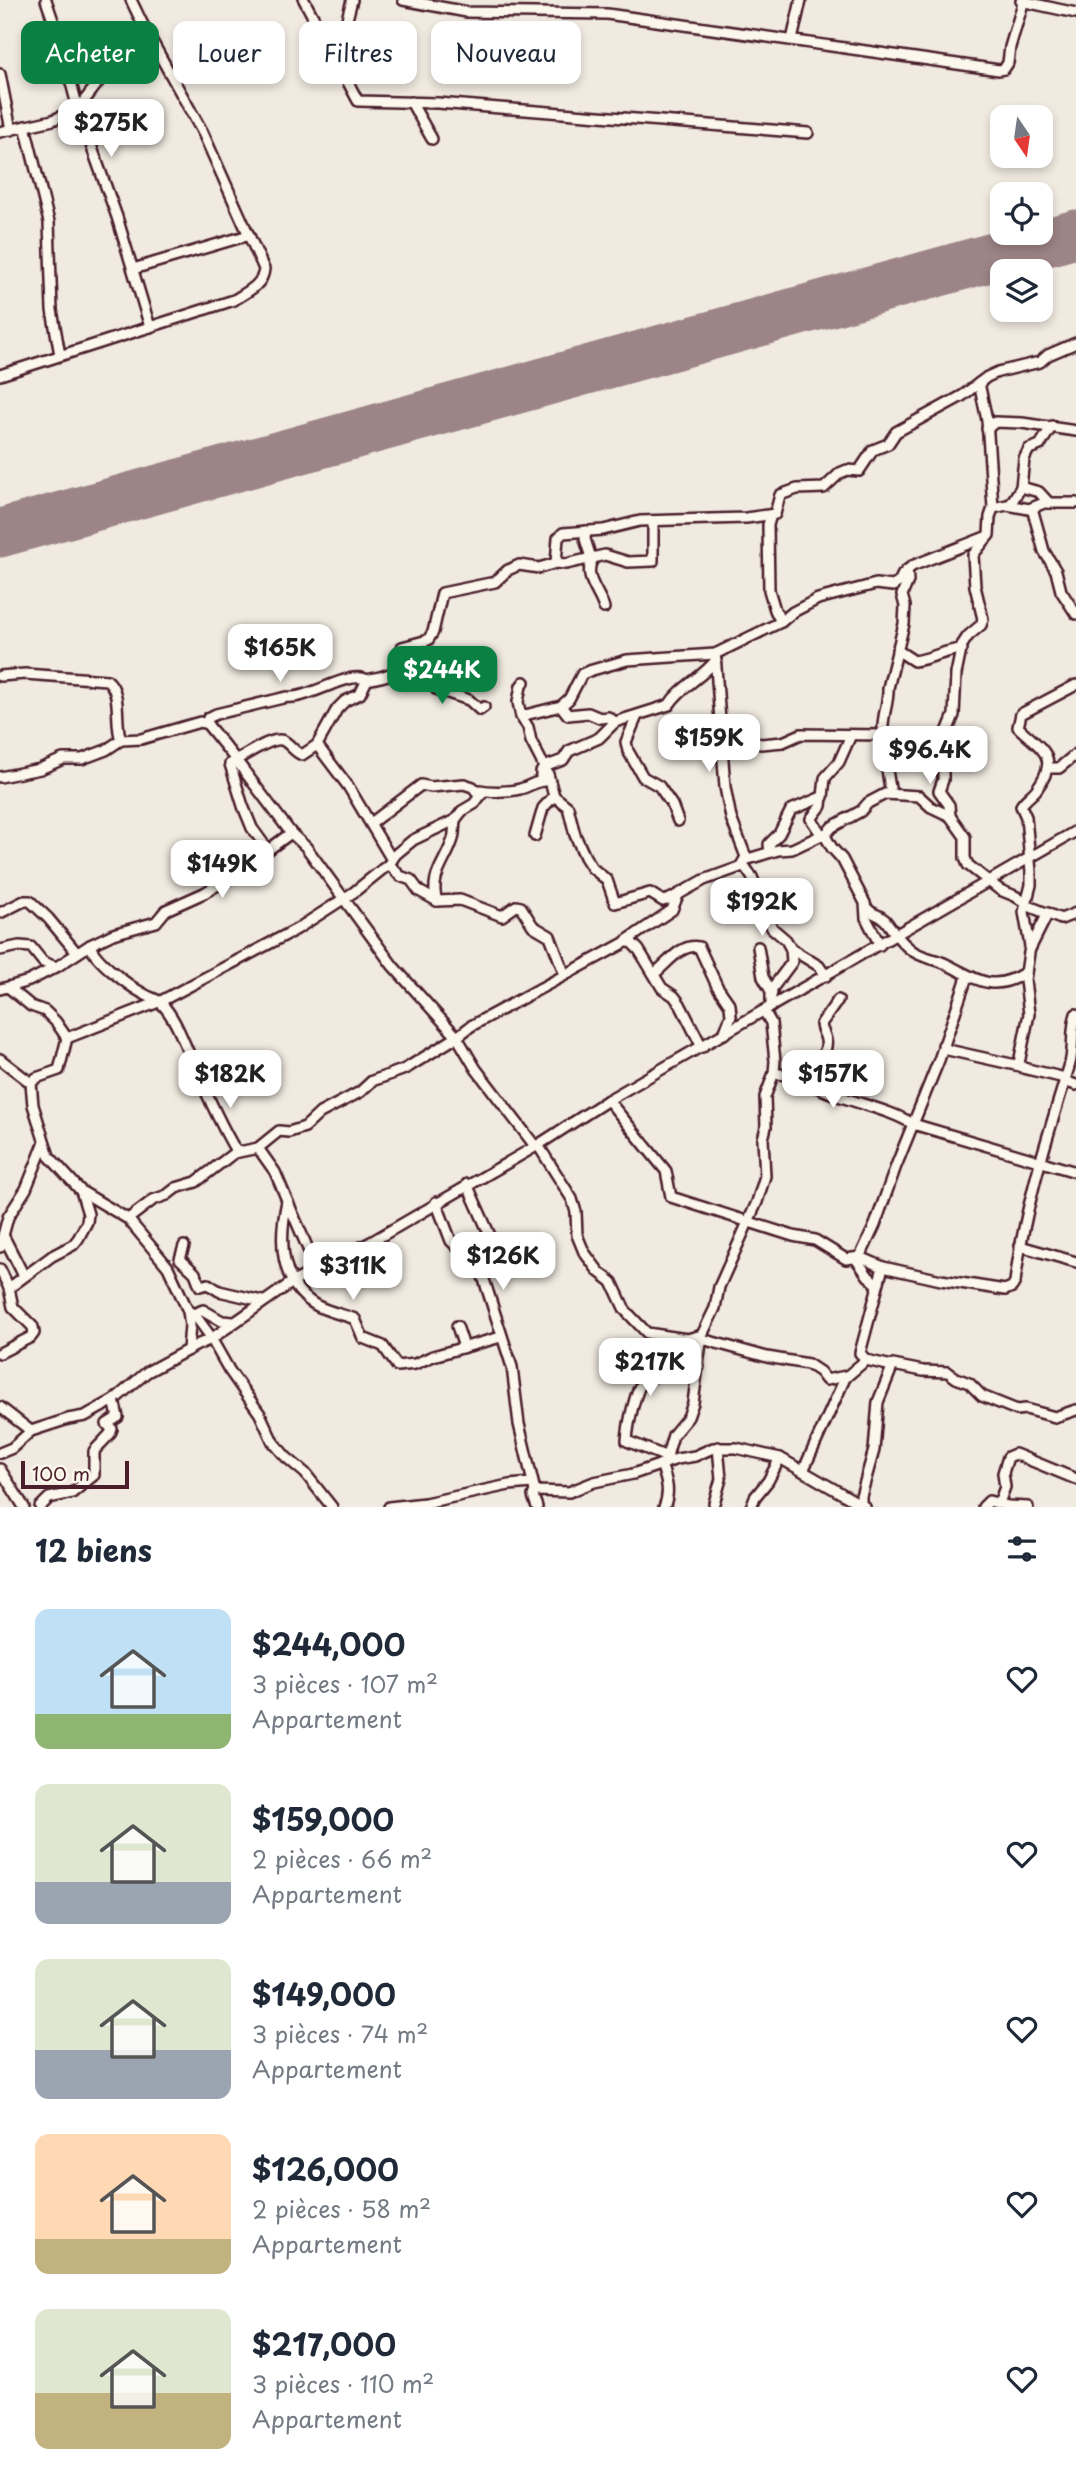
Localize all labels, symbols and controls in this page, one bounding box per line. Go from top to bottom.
chip: Acheter [21,21,159,84]
chip: Louer [173,21,285,84]
chip: Filtres [299,21,417,84]
chip: Nouveau [431,21,581,84]
pin: $275K [62,100,160,159]
text: $275K [74,104,148,139]
north arrow [990,105,1054,168]
map controls [990,105,1053,322]
button: locate [990,182,1053,245]
button: layers [990,259,1053,322]
pin: $165K [231,624,329,684]
text: $165K [244,629,316,664]
pin: $244K [393,646,491,706]
text: $244K [403,651,481,686]
pin: $159K [660,714,758,774]
text: $159K [674,719,744,754]
pin: $96.4K [873,726,987,786]
text: $96.4K [889,731,971,766]
pin: $149K [173,841,271,900]
text: $149K [187,845,257,880]
pin: $192K [713,878,811,938]
text: $192K [726,883,798,918]
pin: $182K [181,1050,279,1110]
pin: $157K [784,1050,882,1110]
text: $182K [194,1055,266,1090]
text: $157K [798,1055,868,1090]
pin: $126K [454,1232,552,1292]
text: $126K [466,1237,540,1272]
pin: $311K [304,1242,402,1302]
text: $311K [319,1247,387,1282]
pin: $217K [601,1338,699,1398]
text: $217K [615,1343,685,1378]
scale bar [21,1458,130,1490]
text: 100 m [32,1459,90,1487]
text: 12 biens [35,1527,152,1572]
icon: filters [1003,1530,1041,1568]
text: $244,000 [252,1621,405,1666]
icon: home [91,1637,175,1721]
icon: heart [1003,1660,1041,1698]
text: 3 pièces · 107 m² [252,1666,438,1701]
text: Appartement [252,1701,402,1736]
text: $159,000 [252,1796,394,1841]
icon: home [91,1812,175,1896]
icon: heart [1003,1835,1041,1873]
text: 2 pièces · 66 m² [252,1841,432,1876]
text: Appartement [252,1876,402,1911]
text: $149,000 [252,1971,396,2016]
icon: home [91,1987,175,2071]
icon: heart [1003,2010,1041,2048]
text: 3 pièces · 74 m² [252,2016,428,2051]
text: Appartement [252,2051,402,2086]
text: $126,000 [252,2146,399,2191]
icon: home [91,2162,175,2246]
icon: heart [1003,2185,1041,2223]
text: 2 pièces · 58 m² [252,2191,431,2226]
text: Appartement [252,2226,402,2261]
text: $217,000 [252,2321,396,2366]
icon: home [91,2337,175,2421]
icon: heart [1003,2360,1041,2398]
text: 3 pièces · 110 m² [252,2366,434,2401]
text: Appartement [252,2401,402,2436]

